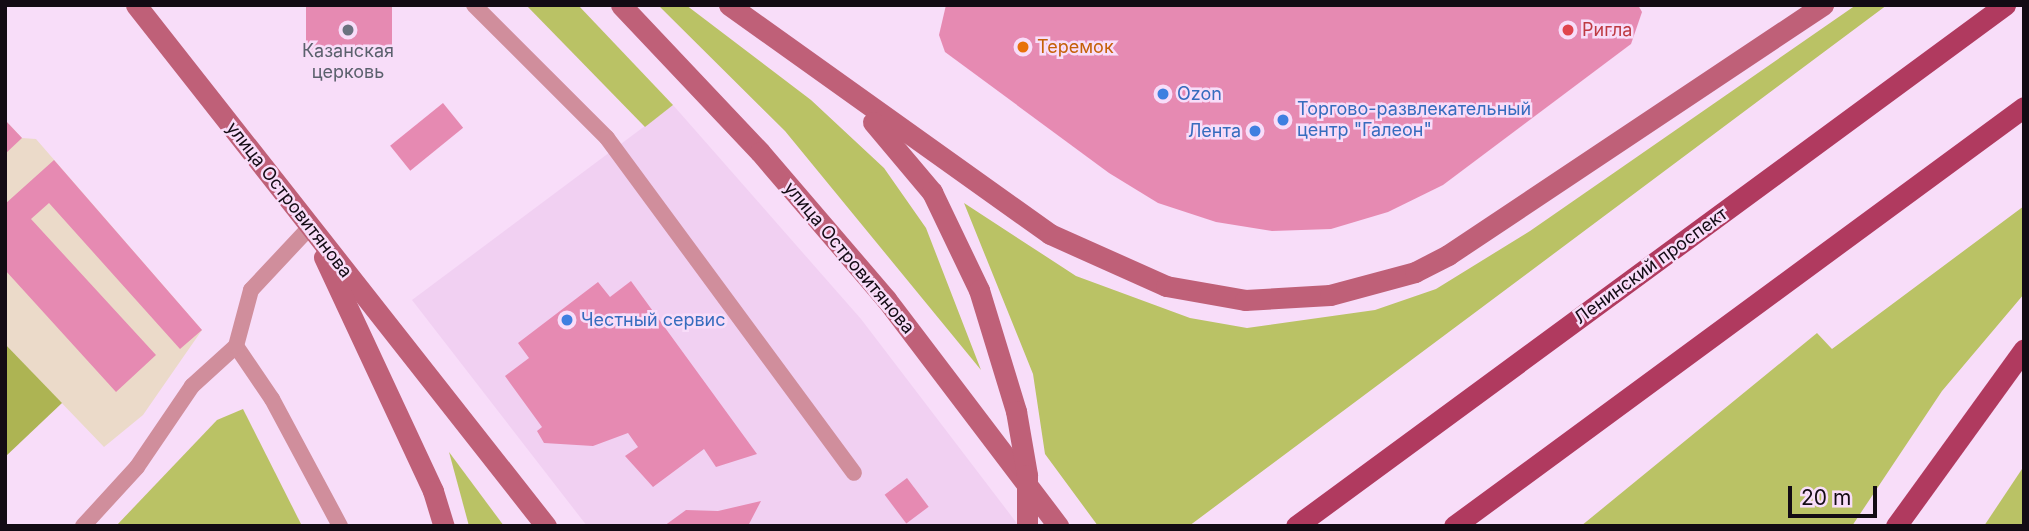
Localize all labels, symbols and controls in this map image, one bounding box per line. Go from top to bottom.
place label: Ригла [1582,19,1632,41]
marker: Казанская церковь [340,22,356,38]
marker: Ригла [1560,22,1576,38]
place label: Теремок [1037,36,1114,58]
marker: Теремок [1015,39,1031,55]
place label: Казанская церковь [302,41,394,84]
place label: Ozon [1177,83,1222,105]
marker: Ozon [1155,86,1171,102]
place label: Торгово-развлекательный центр "Галеон" [1297,99,1531,142]
marker: Торгово-развлекательный центр "Галеон" [1275,112,1291,128]
street label: улица Островитянова [222,118,356,282]
place label: Лента [1188,120,1241,142]
marker: Лента [1247,123,1263,139]
street label: улица Островитянова [779,178,919,338]
street label: Ленинский проспект [1570,203,1732,329]
place label: Честный сервис [581,309,726,331]
marker: Честный сервис [559,312,575,328]
scale bar [1791,472,1880,516]
text: 20 m [1801,485,1851,510]

